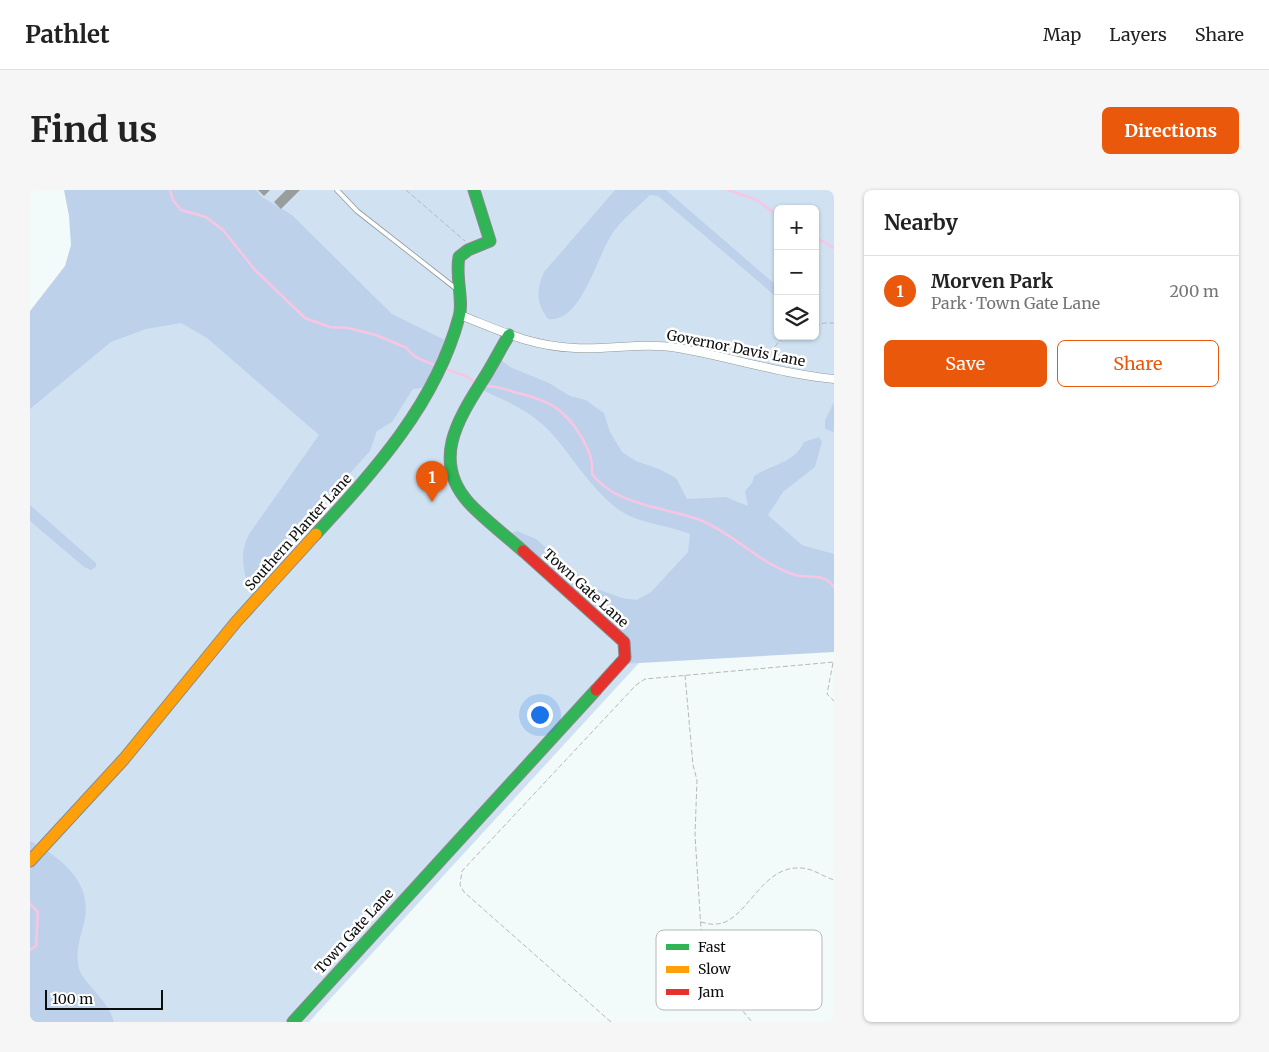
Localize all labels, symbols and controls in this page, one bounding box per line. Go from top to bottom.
text: Pathlet [25,19,110,50]
text: Map [1043,23,1081,46]
text: Layers [1109,23,1167,46]
text: Share [1195,23,1244,46]
button: Directions [1102,107,1239,154]
text: Find us [30,108,157,152]
map controls [774,205,819,340]
button: + [774,205,819,250]
text: Nearby [884,209,958,236]
button: − [774,250,819,295]
text: Morven Park [931,269,1053,293]
text: 1 [896,281,904,301]
text: 200 m [1169,281,1219,301]
text: Park · Town Gate Lane [931,293,1100,313]
button: layers [774,295,819,340]
street label: Governor Davis Lane [665,326,807,370]
button: Save [884,340,1047,387]
button: Share [1057,340,1219,387]
pin: 1 [416,461,448,502]
street label: Southern Planter Lane [241,470,355,594]
street label: Town Gate Lane [540,545,632,631]
your location [527,702,553,728]
street label: Town Gate Lane [311,885,397,977]
legend [656,930,822,1010]
text: Fast [698,938,726,956]
text: Slow [698,960,731,978]
text: Jam [697,983,724,1001]
scale bar [45,987,162,1010]
text: 100 m [52,990,93,1008]

